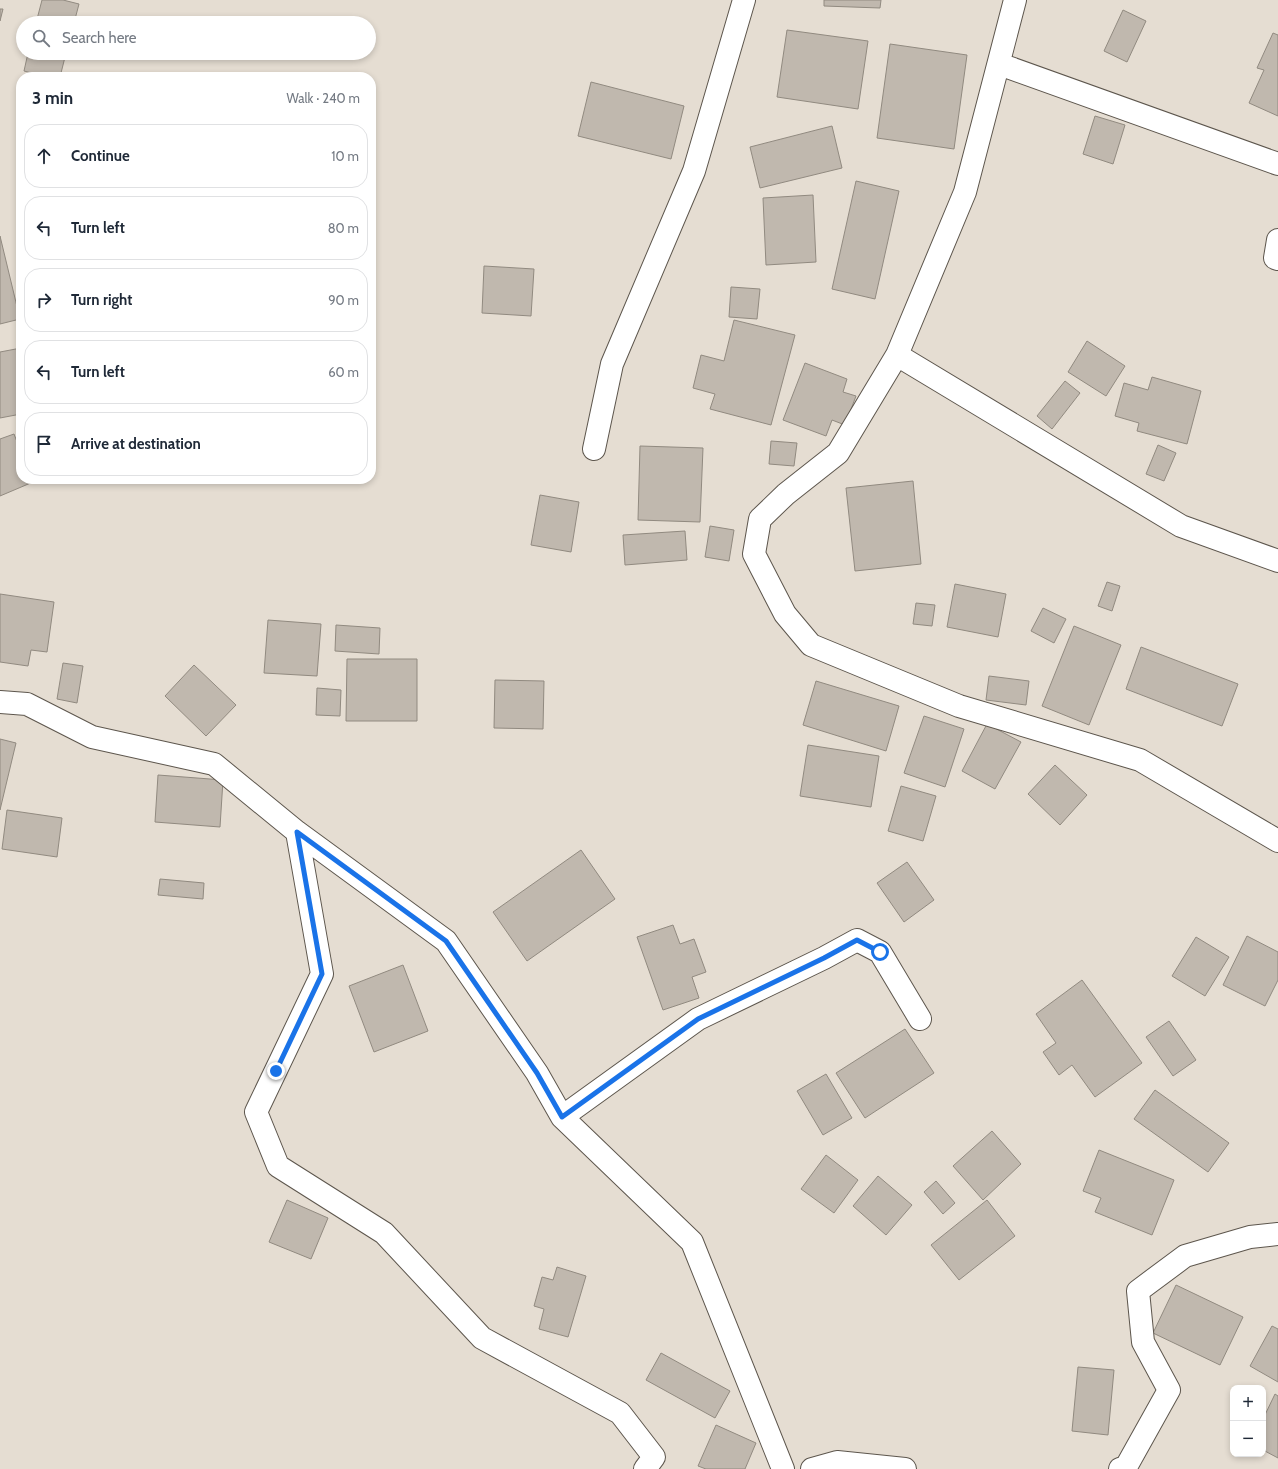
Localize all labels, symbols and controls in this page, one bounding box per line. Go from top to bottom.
search box [16,16,376,60]
icon: search [30,27,52,49]
text: Search here [62,29,137,47]
text: 3 min [32,88,73,108]
text: Walk · 240 m [286,90,360,106]
icon: ahead [33,145,55,167]
text: Continue [71,147,130,165]
text: 10 m [331,148,359,164]
icon: left [33,217,55,239]
text: Turn left [71,219,125,237]
text: 80 m [328,220,359,236]
icon: right [33,289,55,311]
text: Turn right [71,291,132,309]
text: 90 m [328,292,359,308]
icon: left [33,361,55,383]
text: Turn left [71,363,125,381]
text: 60 m [328,364,359,380]
icon: arrive [33,433,55,455]
text: Arrive at destination [71,435,201,453]
route start [871,943,889,961]
route end [267,1062,285,1080]
map controls [1230,1385,1266,1457]
button: + [1230,1385,1266,1421]
button: − [1230,1421,1266,1457]

